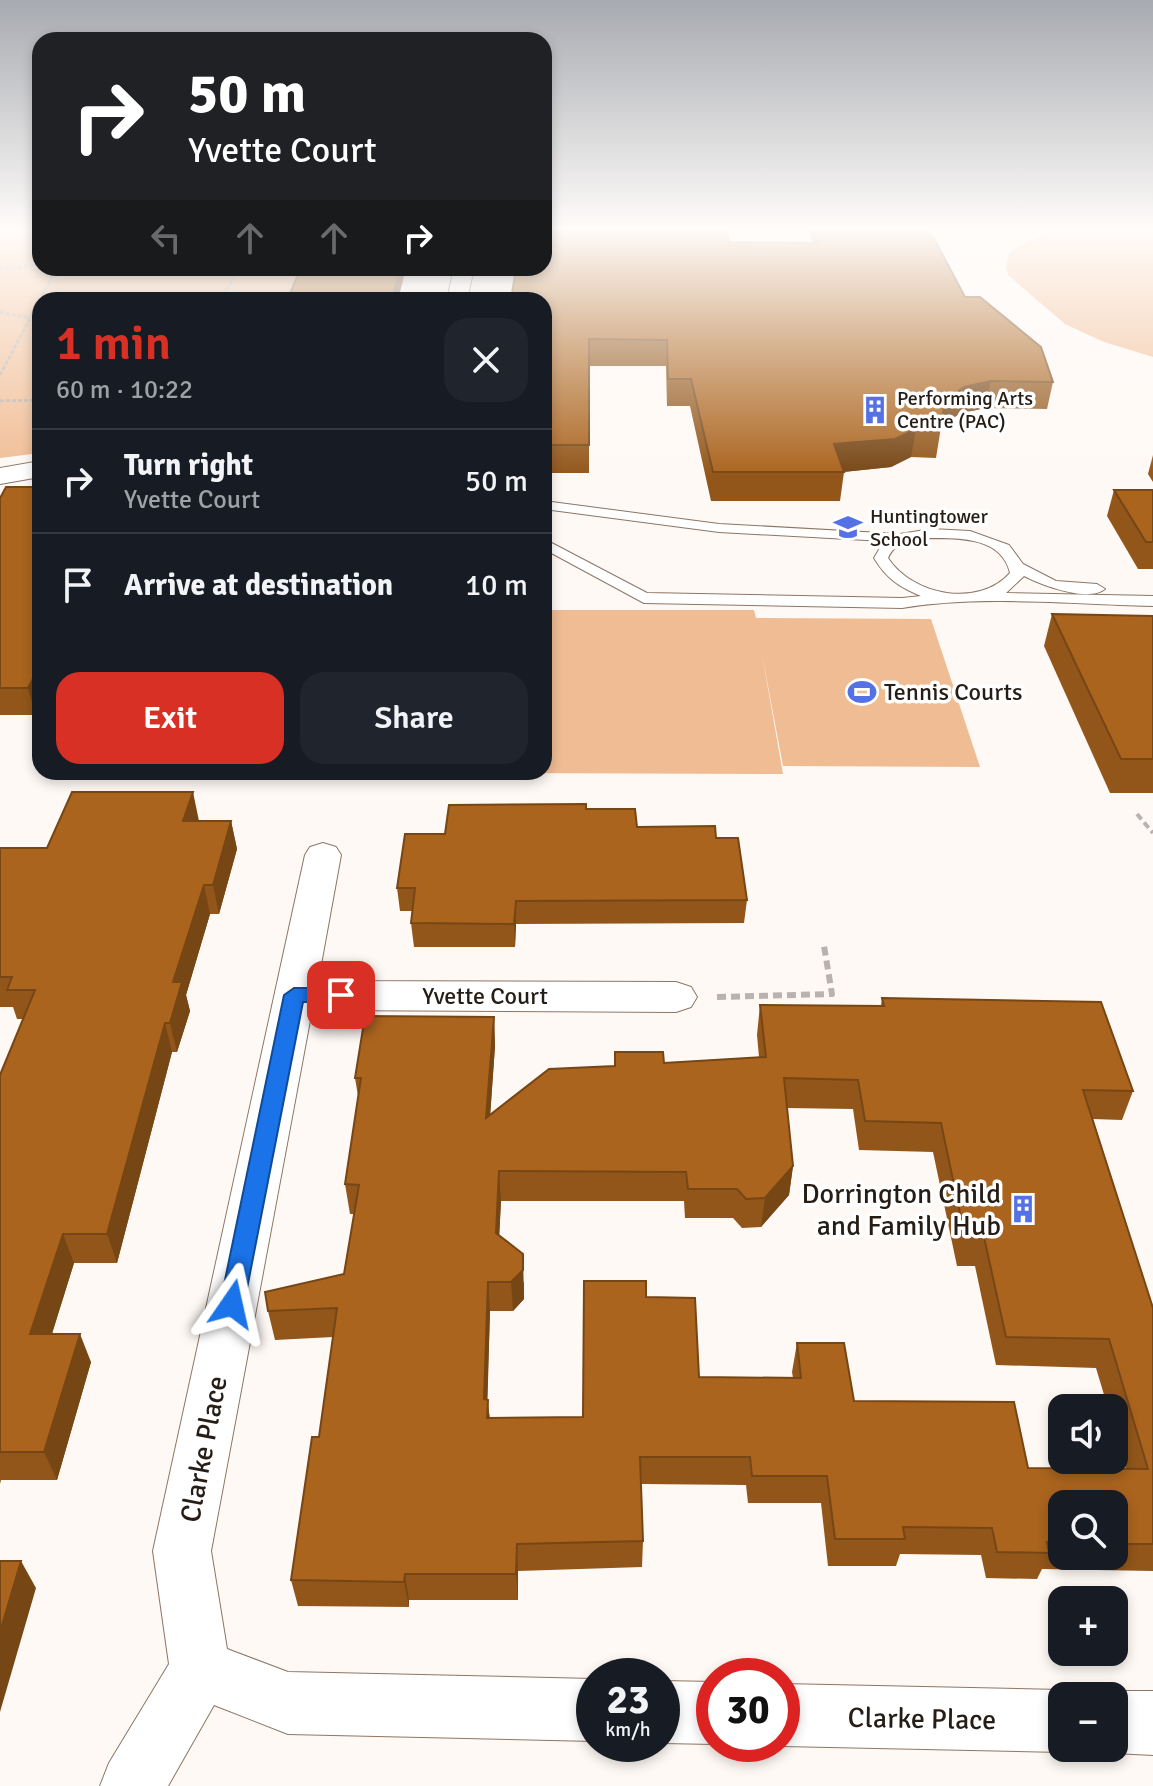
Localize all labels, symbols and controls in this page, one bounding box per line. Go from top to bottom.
text: 50 m [188,59,306,128]
icon: right [56,64,160,168]
text: Yvette Court [188,128,377,173]
icon: left [144,216,188,260]
icon: ahead [228,216,272,260]
icon: ahead [312,216,356,260]
icon: right [396,216,440,260]
text: 1 min [56,314,171,373]
button: close [444,318,528,402]
text: 60 m · 10:22 [56,374,193,406]
place label: Performing Arts Centre (PAC) [897,386,1033,434]
building icon: Performing Arts Centre (PAC) [860,395,890,425]
text: Turn right [124,447,253,484]
icon: right [56,459,100,503]
text: 50 m [465,463,528,500]
text: Yvette Court [124,484,260,516]
place label: Huntingtower School [870,504,989,552]
school or university icon: Huntingtower School [833,512,863,542]
icon: arrive [56,563,100,607]
text: Arrive at destination [124,567,393,604]
text: 10 m [465,567,528,604]
button: Exit [56,672,284,764]
button: Share [300,672,528,764]
sports icon: Tennis Courts [847,677,877,707]
place label: Tennis Courts [884,677,1022,707]
pin [307,961,375,1029]
icon: arrive [319,973,363,1017]
street label: Yvette Court [422,981,548,1011]
place label: Dorrington Child and Family Hub [801,1177,1001,1243]
building icon: Dorrington Child and Family Hub [1008,1194,1038,1224]
position arrow [190,1262,274,1346]
street label: Clarke Place [173,1373,235,1525]
map controls [1048,1394,1128,1762]
button: sound [1048,1394,1128,1474]
button: search [1048,1490,1128,1570]
button: + [1048,1586,1128,1666]
speed limit sign: 30 [696,1658,800,1762]
text: 23 [606,1675,650,1725]
button: − [1048,1682,1128,1762]
street label: Clarke Place [847,1701,997,1737]
text: km/h [605,1717,651,1742]

